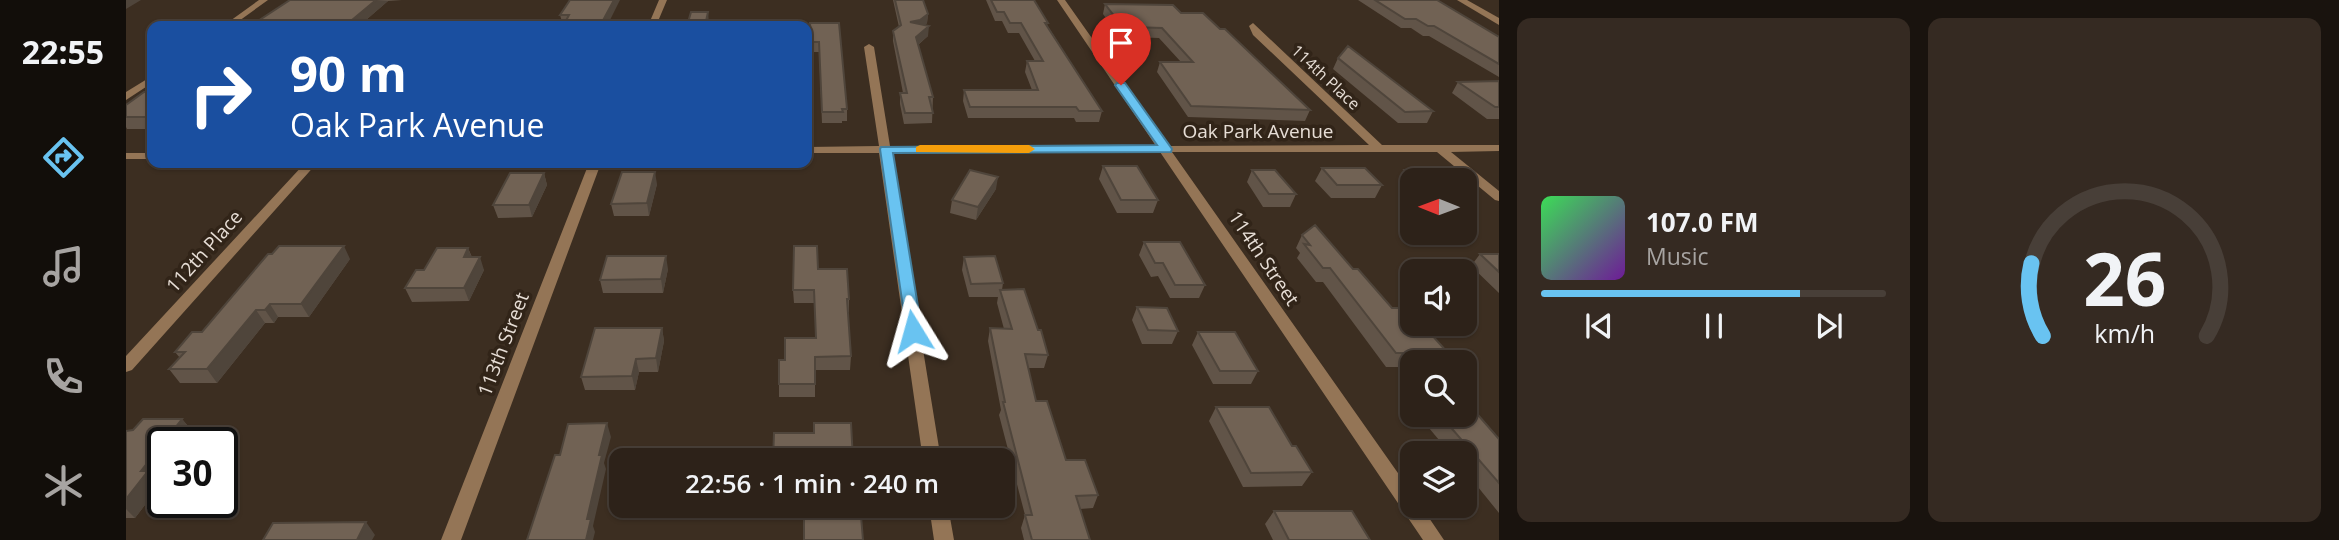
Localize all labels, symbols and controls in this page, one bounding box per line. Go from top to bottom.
pin [1091,13,1151,85]
icon: arrive [1102,24,1140,62]
text: 22:55 [22,30,104,73]
text: 90 m [290,40,407,106]
street label: 114th Place [1287,40,1365,114]
icon: right [175,49,266,140]
text: Oak Park Avenue [290,103,544,146]
street label: Oak Park Avenue [1182,118,1334,144]
icon: directions [39,133,88,182]
north arrow [1400,168,1477,245]
map controls [1400,168,1477,518]
street label: 112th Place [160,204,248,298]
text: 107.0 FM [1646,204,1758,240]
street label: 114th Street [1223,206,1305,311]
text: 26 [2083,228,2166,327]
text: Music [1646,240,1709,272]
icon: music [39,242,88,291]
button: sound [1400,259,1477,336]
street label: 113th Street [471,288,535,400]
position arrow [876,294,950,368]
icon: previous [1580,307,1618,345]
icon: pause [1695,307,1733,345]
icon: next [1810,307,1848,345]
text: km/h [2094,316,2155,350]
button: search [1400,350,1477,427]
icon: phone [39,352,88,401]
speed limit sign: 30 [147,427,238,518]
button: layers [1400,441,1477,518]
icon: climate [39,461,88,510]
text: 22:56 · 1 min · 240 m [685,465,939,501]

